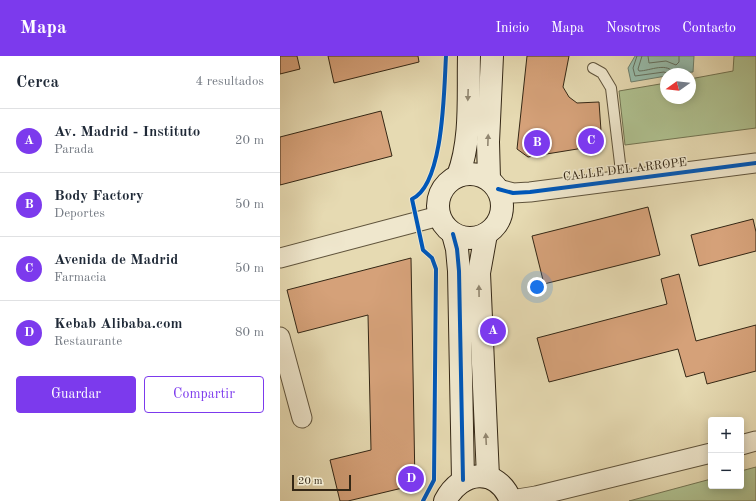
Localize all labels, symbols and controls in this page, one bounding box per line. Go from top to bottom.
text: Mapa [20,19,67,38]
text: Inicio [495,21,529,35]
text: Mapa [551,21,584,35]
text: Nosotros [606,21,660,35]
text: Contacto [682,21,736,35]
north arrow [660,68,696,104]
text: Cerca [16,74,59,91]
text: 4 resultados [196,75,264,88]
one-way arrow [465,89,471,102]
text: Av. Madrid - Instituto [54,125,200,140]
pin: C [578,126,604,156]
pin: B [524,128,550,158]
one-way arrow [485,133,491,146]
text: A [24,134,34,147]
text: 20 m [235,134,264,147]
text: Parada [54,143,94,156]
street label: CALLE DEL ARROPE [562,156,688,184]
text: Body Factory [54,189,144,204]
text: B [24,198,34,211]
text: 50 m [235,198,264,211]
text: Deportes [54,207,105,220]
text: Avenida de Madrid [54,253,178,268]
text: C [25,262,33,275]
text: 50 m [235,262,264,275]
text: Farmacia [54,271,106,284]
your location [527,277,547,297]
one-way arrow [476,285,483,297]
pin: A [480,316,506,346]
text: Kebab Alibaba.com [54,317,183,332]
text: D [24,326,34,339]
text: 80 m [235,326,264,339]
text: Restaurante [54,335,122,348]
button: Guardar [16,376,136,413]
button: Compartir [144,376,264,413]
map controls [708,417,744,489]
button: + [708,417,744,453]
one-way arrow [483,432,489,445]
button: − [708,453,744,489]
pin: D [398,464,424,494]
scale bar [292,473,351,492]
text: 20 m [298,476,323,487]

